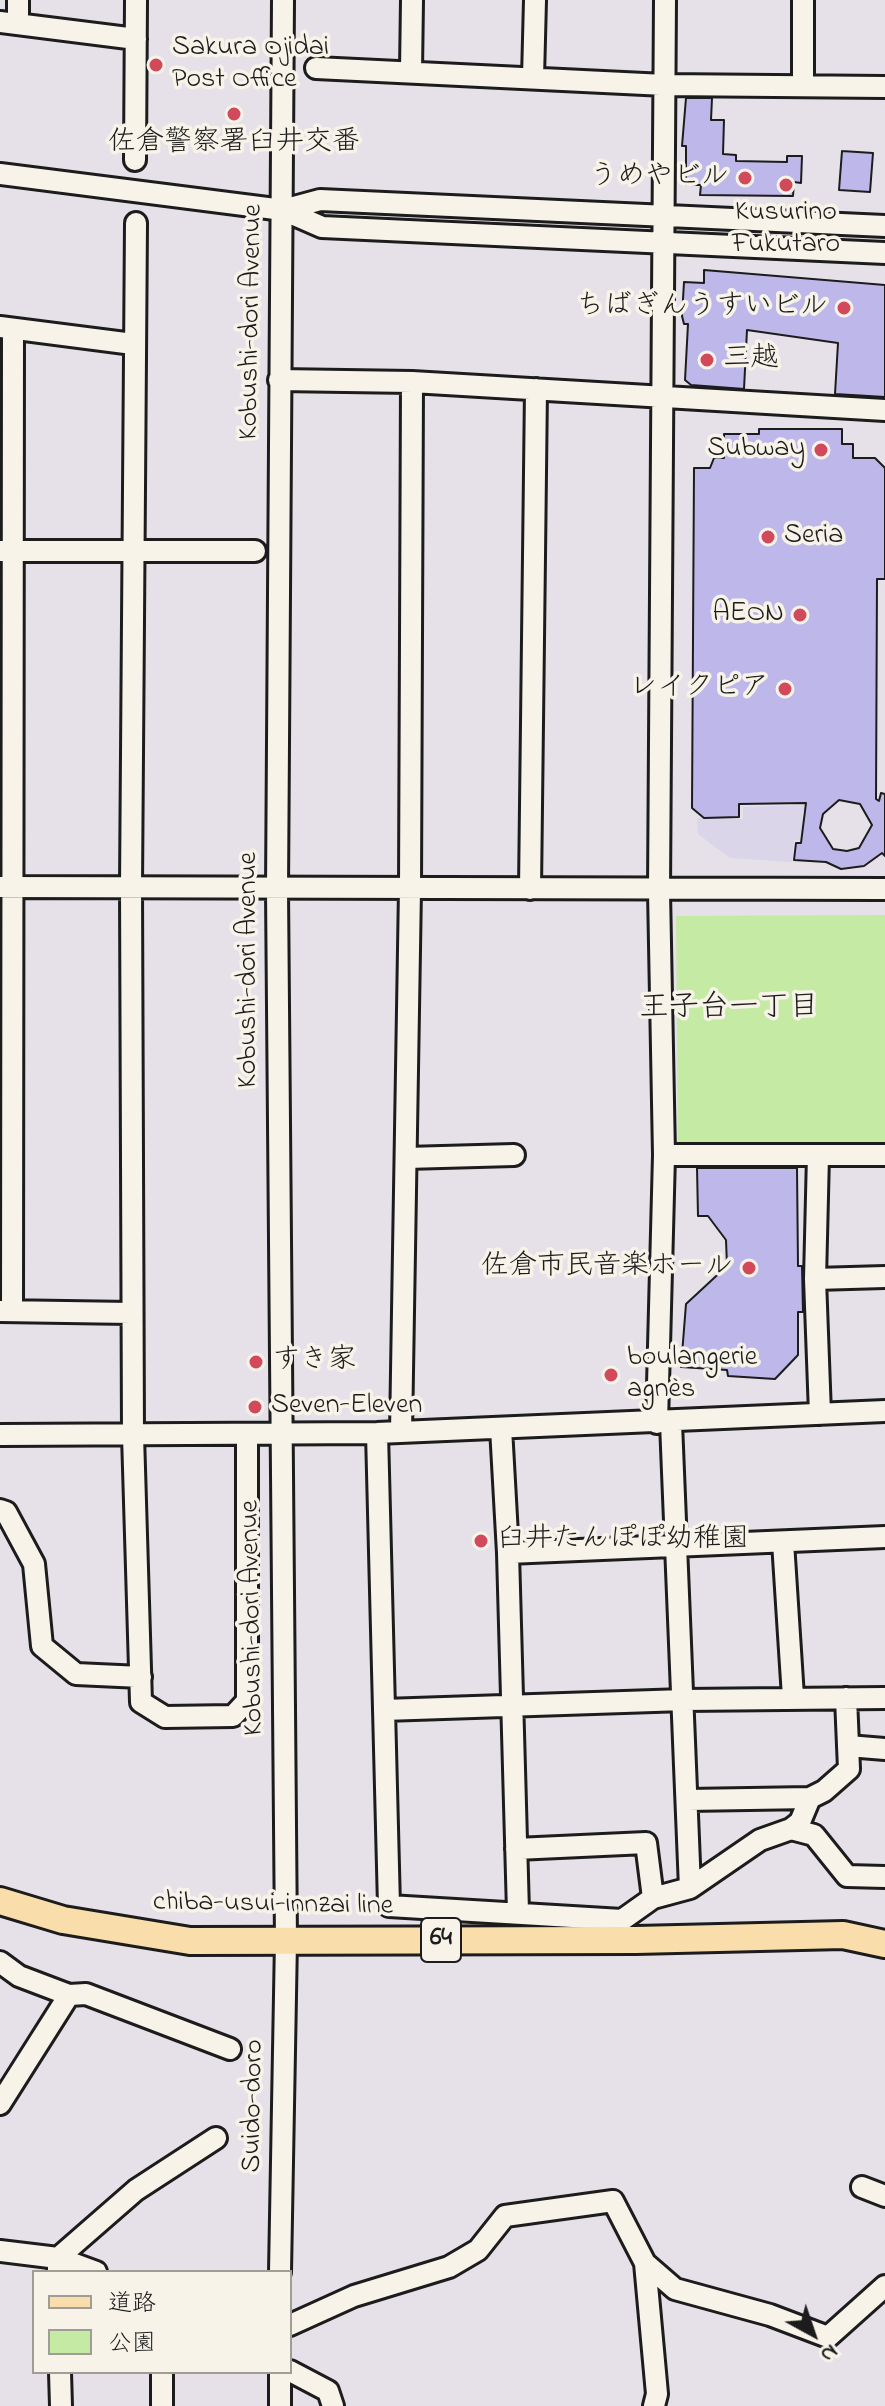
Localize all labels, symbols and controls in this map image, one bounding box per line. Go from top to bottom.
place label: Sakura Ojidai Post Office [172,32,329,98]
marker: Sakura Ojidai Post Office [147,56,165,74]
marker: 佐倉警察署臼井交番 [225,105,243,123]
place label: 佐倉警察署臼井交番 [108,127,360,161]
place label: うめやビル [589,161,729,195]
marker: うめやビル [736,169,754,187]
marker: Kusurino Fukutaro [777,176,795,194]
place label: Kusurino Fukutaro [732,197,840,263]
street label: Kobushi-dori Avenue [234,204,272,440]
place label: ちばぎんうすいビル [576,291,828,325]
marker: ちばぎんうすいビル [835,299,853,317]
place label: 三越 [723,343,779,377]
marker: 三越 [698,351,716,369]
place label: Subway [707,433,805,467]
marker: Subway [812,441,830,459]
place label: Seria [784,520,843,554]
marker: Seria [759,528,777,546]
place label: AEON [712,598,784,632]
marker: AEON [791,606,809,624]
place label: レイクピア [629,672,769,706]
marker: レイクピア [776,680,794,698]
street label: Kobushi-dori Avenue [233,852,267,1088]
district label: 王子台一丁目 [639,992,819,1028]
place label: 佐倉市民音楽ホール [481,1251,733,1285]
marker: 佐倉市民音楽ホール [740,1259,758,1277]
place label: boulangerie agnès [627,1342,757,1408]
place label: すき家 [272,1345,356,1379]
marker: すき家 [247,1353,265,1371]
marker: boulangerie agnès [602,1366,620,1384]
place label: Seven-Eleven [271,1390,422,1424]
marker: Seven-Eleven [246,1398,264,1416]
street label: Kobushi-dori Avenue [235,1500,273,1736]
place label: 臼井たんぽぽ幼稚園 [497,1524,749,1558]
marker: 臼井たんぽぽ幼稚園 [472,1532,490,1550]
street label: chiba-usui-innzai line [152,1887,394,1925]
road number: 64 [421,1918,461,1962]
street label: Suido-doro [237,2039,273,2173]
legend [32,2270,292,2374]
text: 道路 [108,2287,156,2322]
north arrow [773,2294,853,2374]
text: 公園 [108,2327,156,2362]
text: N [812,2335,844,2369]

